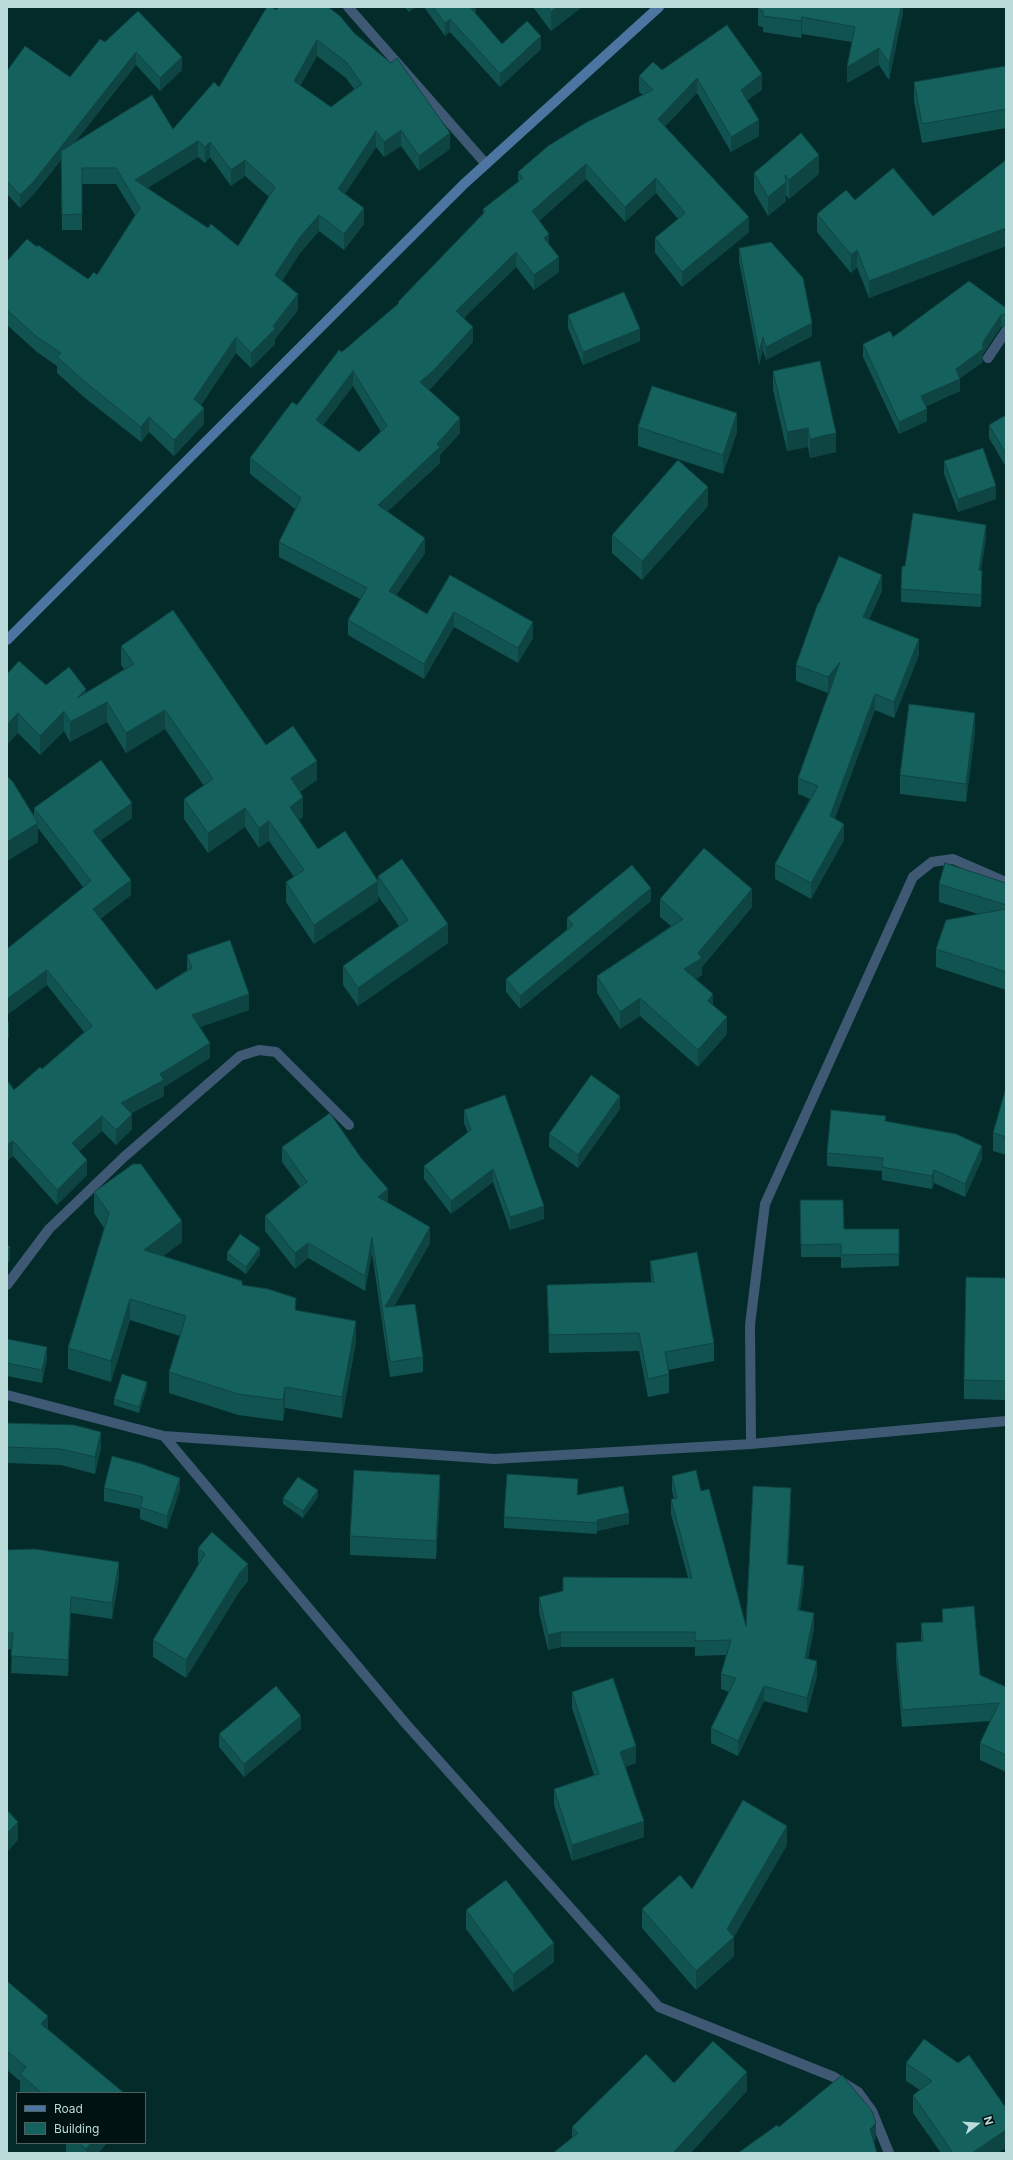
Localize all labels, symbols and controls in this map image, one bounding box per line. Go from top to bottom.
legend [16,2092,146,2144]
text: Road [54,2101,83,2116]
north arrow [957,2104,997,2144]
text: N [981,2114,996,2127]
text: Building [54,2121,99,2136]

